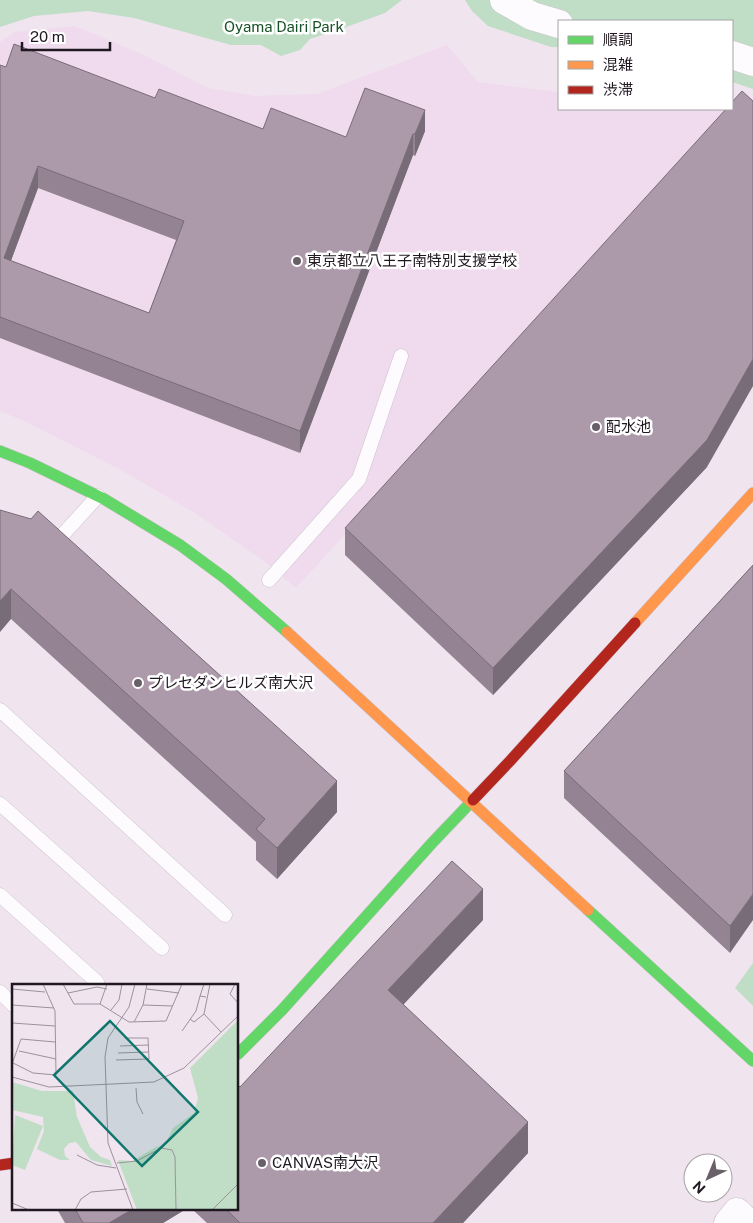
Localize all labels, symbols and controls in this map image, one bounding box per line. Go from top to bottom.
park label: Oyama Dairi Park [224,18,344,35]
scale bar [22,20,110,52]
legend [558,20,733,110]
text: 20 m [30,28,65,45]
text: 順調 [603,31,633,48]
text: 混雑 [603,56,633,73]
text: 渋滞 [603,81,633,98]
place label: 東京都立八王子南特別支援学校 [307,252,517,269]
marker: 東京都立八王子南特別支援学校 [291,255,303,267]
place label: 配水池 [606,418,651,435]
marker: 配水池 [590,421,602,433]
place label: プレセダンヒルズ南大沢 [148,674,313,691]
marker: プレセダンヒルズ南大沢 [132,677,144,689]
inset map [12,984,239,1210]
north arrow [683,1153,733,1203]
place label: CANVAS南大沢 [272,1154,378,1171]
marker: CANVAS南大沢 [256,1157,268,1169]
text: N [689,1178,708,1197]

